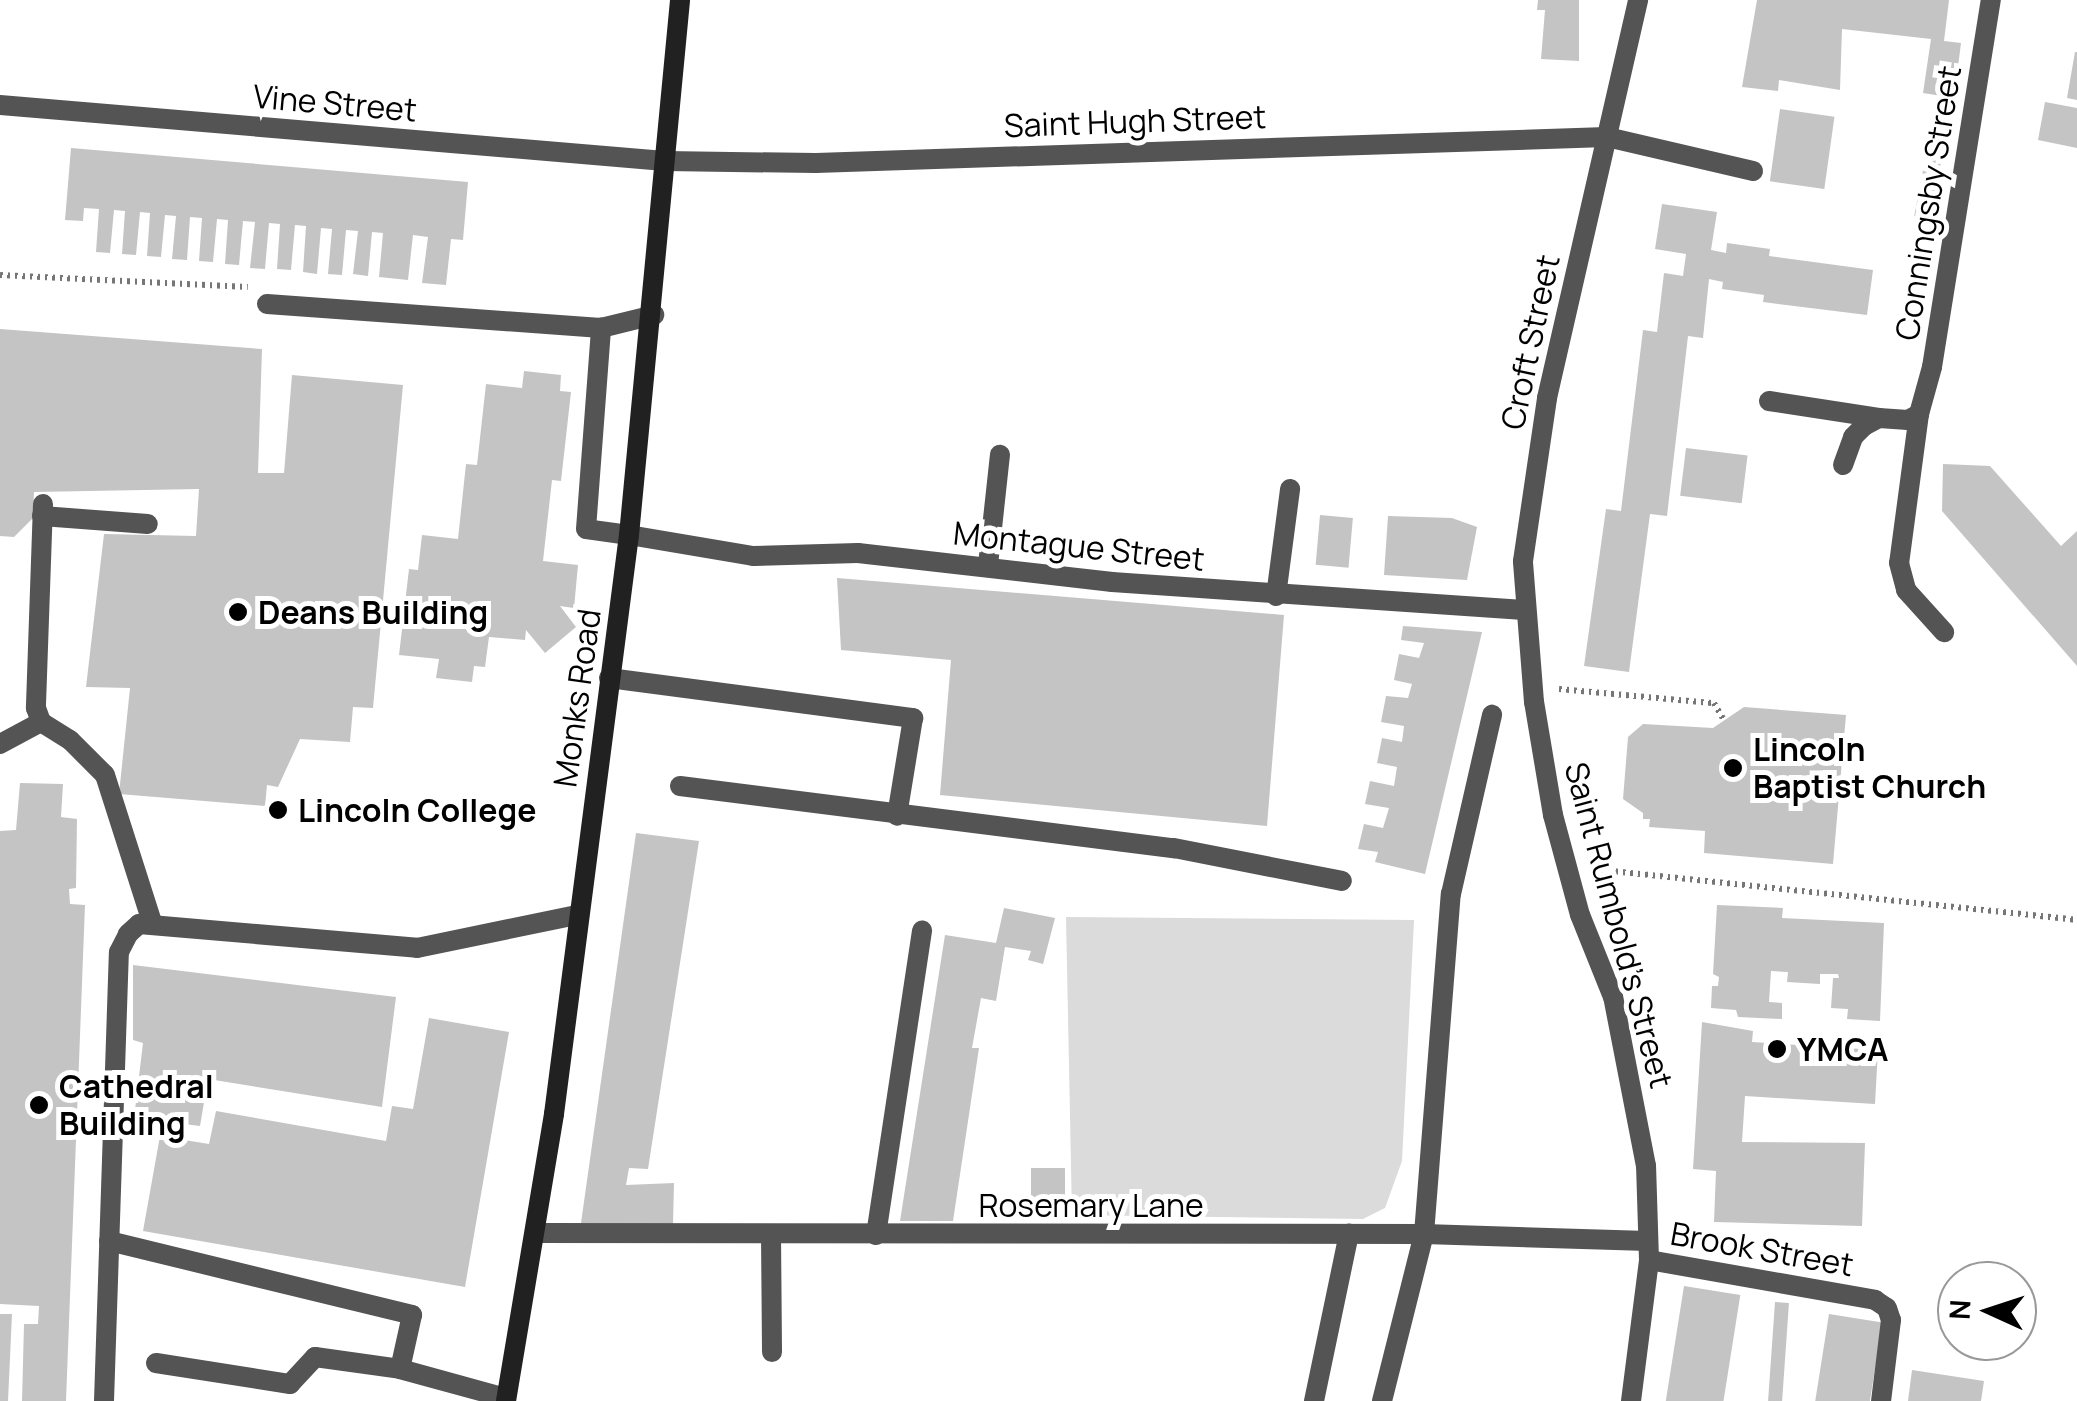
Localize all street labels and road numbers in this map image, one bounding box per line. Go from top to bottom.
street label: Conningsby Street [1887,63,1969,343]
street label: Vine Street [252,77,418,129]
street label: Saint Hugh Street [1003,97,1267,145]
street label: Croft Street [1493,251,1567,433]
street label: Montague Street [951,514,1207,578]
street label: Monks Road [546,606,608,790]
street label: Saint Rumbold's Street [1557,758,1681,1092]
street label: Rosemary Lane [978,1186,1204,1224]
street label: Brook Street [1668,1214,1856,1284]

